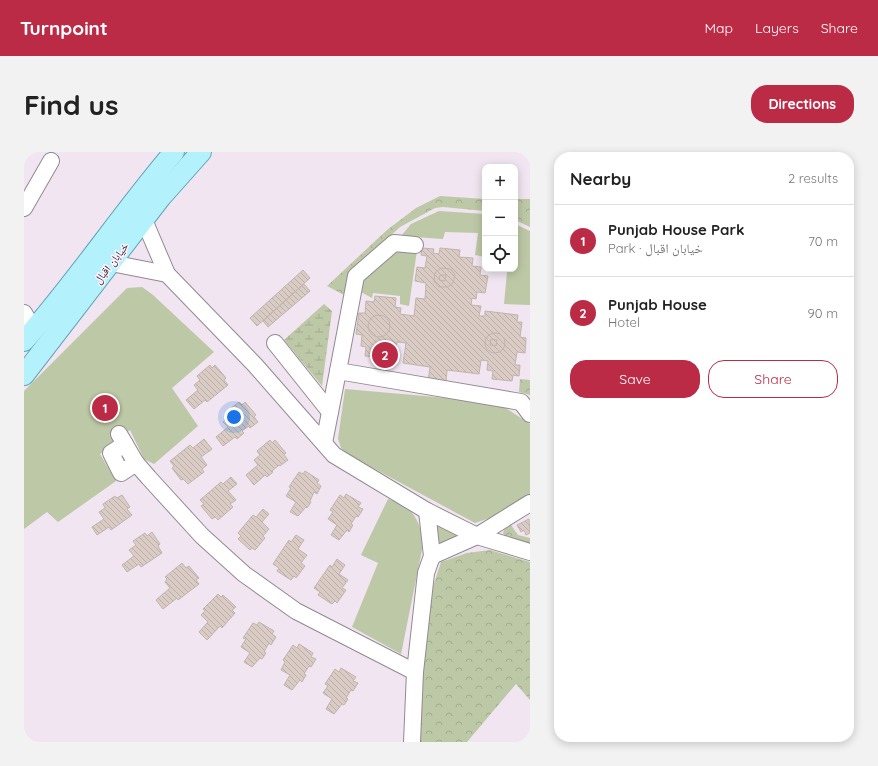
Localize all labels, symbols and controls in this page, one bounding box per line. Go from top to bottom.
text: Turnpoint [20,16,108,40]
text: Map [704,19,733,37]
text: Layers [755,19,799,37]
text: Share [821,19,858,37]
button: Directions [751,85,854,123]
text: Find us [24,87,118,122]
map controls [482,164,518,272]
button: + [482,164,518,200]
text: Nearby [570,168,631,189]
text: 2 results [788,170,838,186]
button: − [482,200,518,236]
text: Punjab House Park [608,220,745,239]
text: 1 [580,233,586,249]
text: 70 m [808,233,838,249]
button: locate [482,236,518,272]
street label: خیابان اقبال [90,239,132,287]
text: Park · خیابان اقبال [608,240,703,256]
text: Punjab House [608,295,707,314]
text: 2 [579,305,587,321]
text: 90 m [808,305,838,321]
text: Hotel [608,314,640,330]
pin: 2 [372,340,398,370]
button: Save [570,360,700,398]
button: Share [708,360,838,398]
pin: 1 [92,393,118,423]
your location [224,407,244,427]

